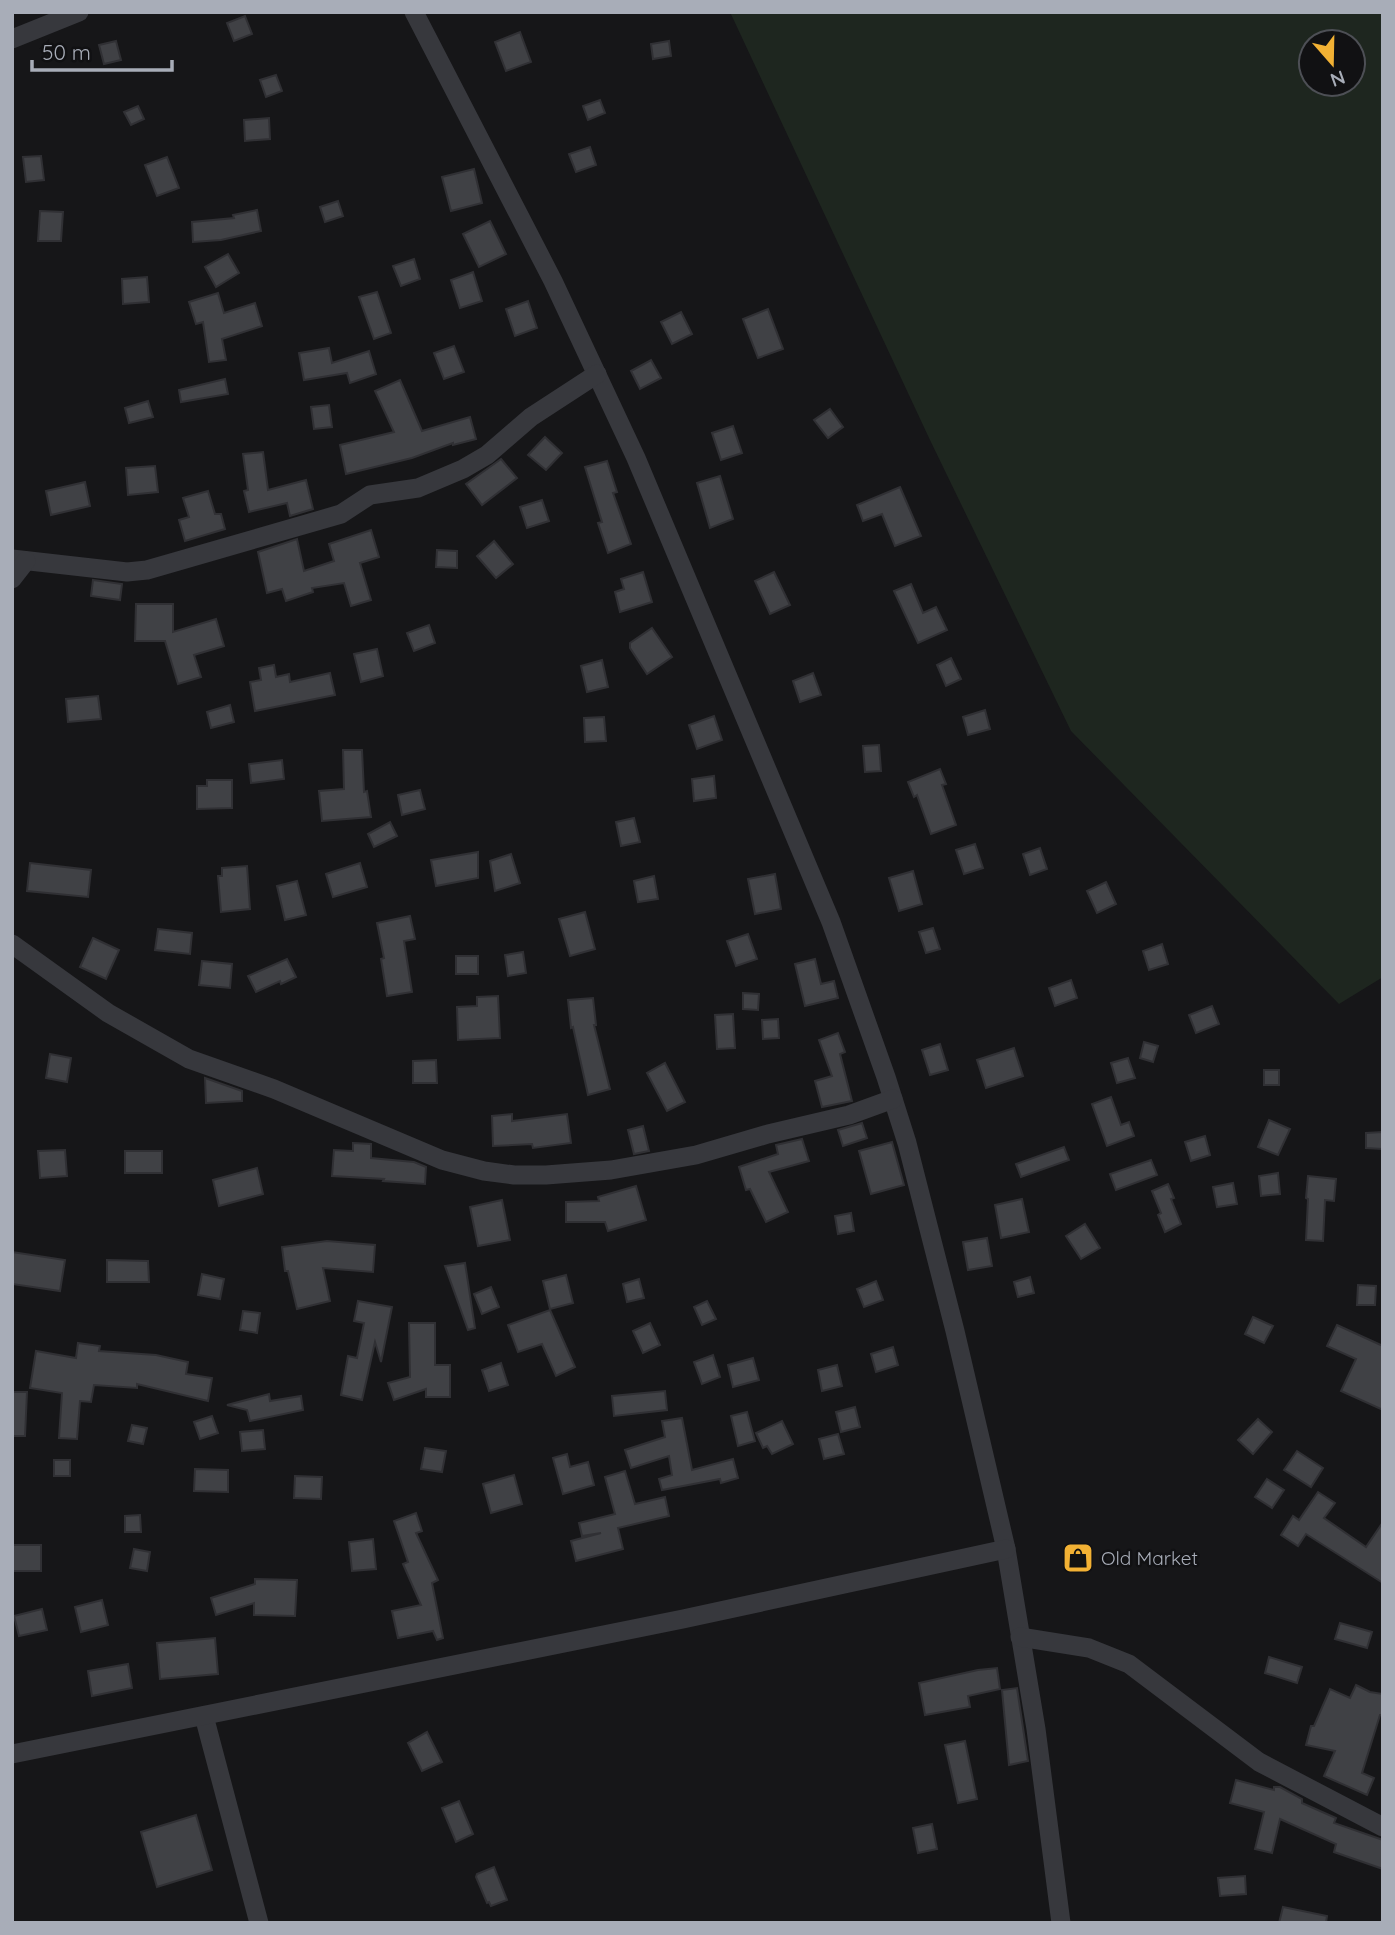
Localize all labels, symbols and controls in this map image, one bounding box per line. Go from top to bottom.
scale bar [32,28,172,72]
north arrow [1297,28,1367,98]
text: 50 m [42,39,91,65]
text: N [1327,65,1348,93]
shop icon: Old Market [1061,1541,1095,1575]
place label: Old Market [1101,1546,1198,1570]

